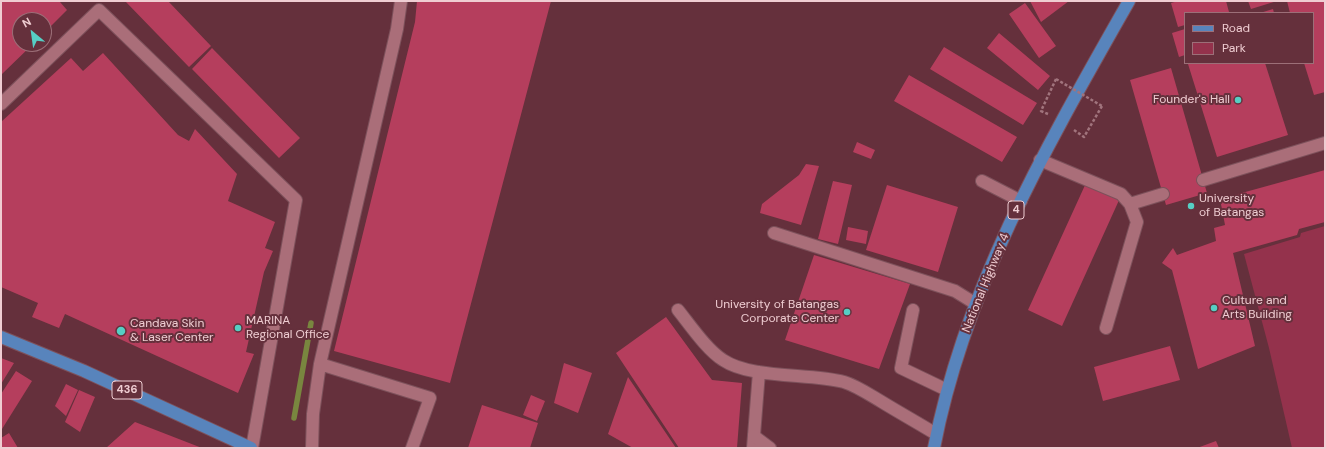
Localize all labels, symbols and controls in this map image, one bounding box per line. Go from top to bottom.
north arrow [12,12,52,52]
legend [1184,12,1314,64]
text: N [20,14,34,30]
text: Road [1222,20,1250,36]
text: Park [1222,40,1246,56]
place label: Founder's Hall [1153,93,1230,107]
marker: Founder's Hall [1233,95,1243,105]
place label: University of Batangas [1199,192,1264,220]
road number: 4 [1008,201,1024,219]
marker: University of Batangas [1186,201,1196,211]
street label: National Highway 4 [960,231,1012,335]
place label: Culture and Arts Building [1222,294,1292,322]
place label: University of Batangas Corporate Center [715,298,839,326]
marker: Culture and Arts Building [1209,303,1219,313]
marker: University of Batangas Corporate Center [842,307,852,317]
place label: MARINA Regional Office [246,314,329,342]
place label: Candava Skin & Laser Center [130,317,213,345]
marker: MARINA Regional Office [233,323,243,333]
marker: Candava Skin & Laser Center [115,325,127,337]
road number: 436 [112,381,142,399]

